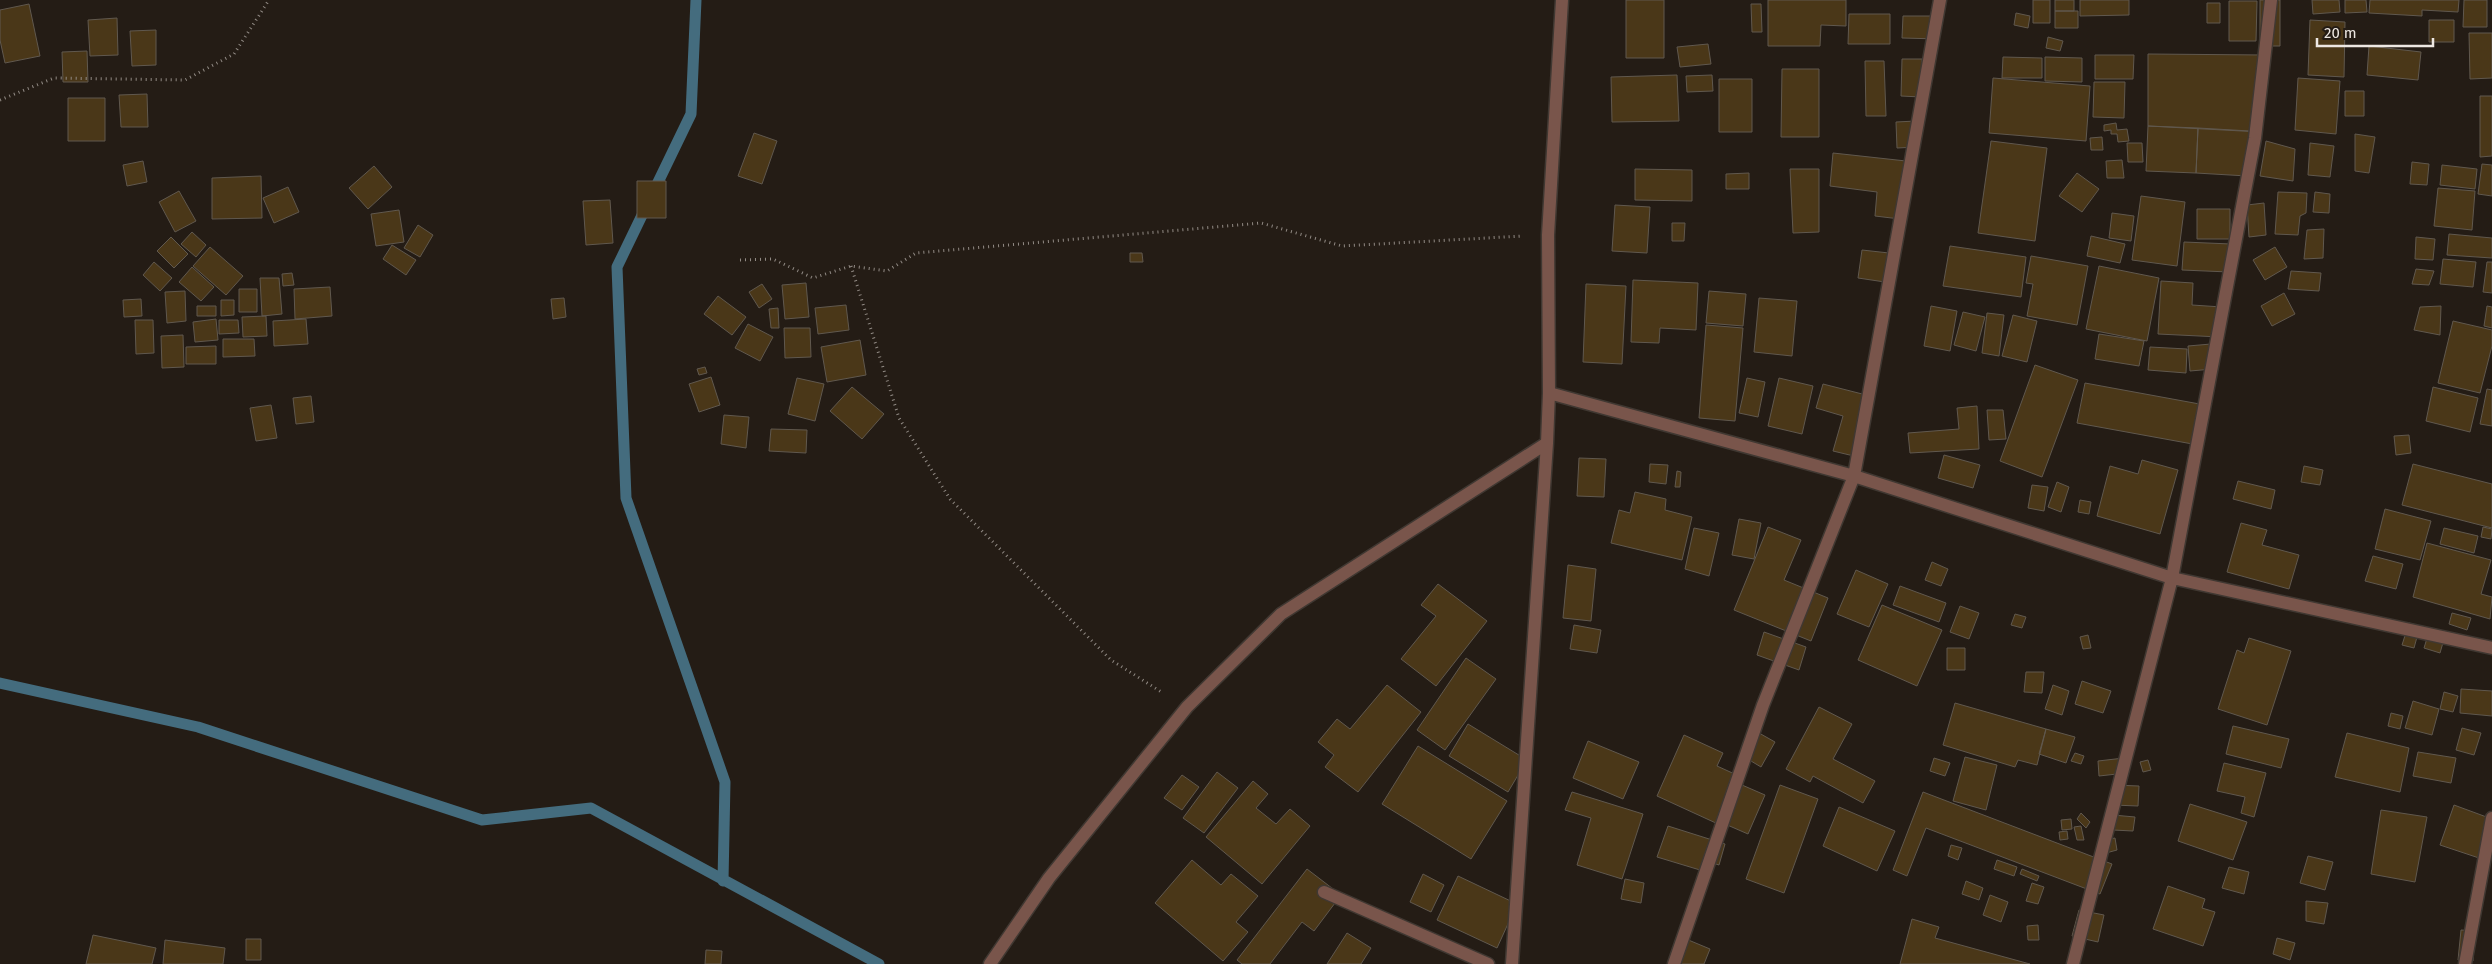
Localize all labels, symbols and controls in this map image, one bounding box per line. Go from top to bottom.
scale bar [2317,15,2433,47]
text: 20 m [2324,24,2357,42]

